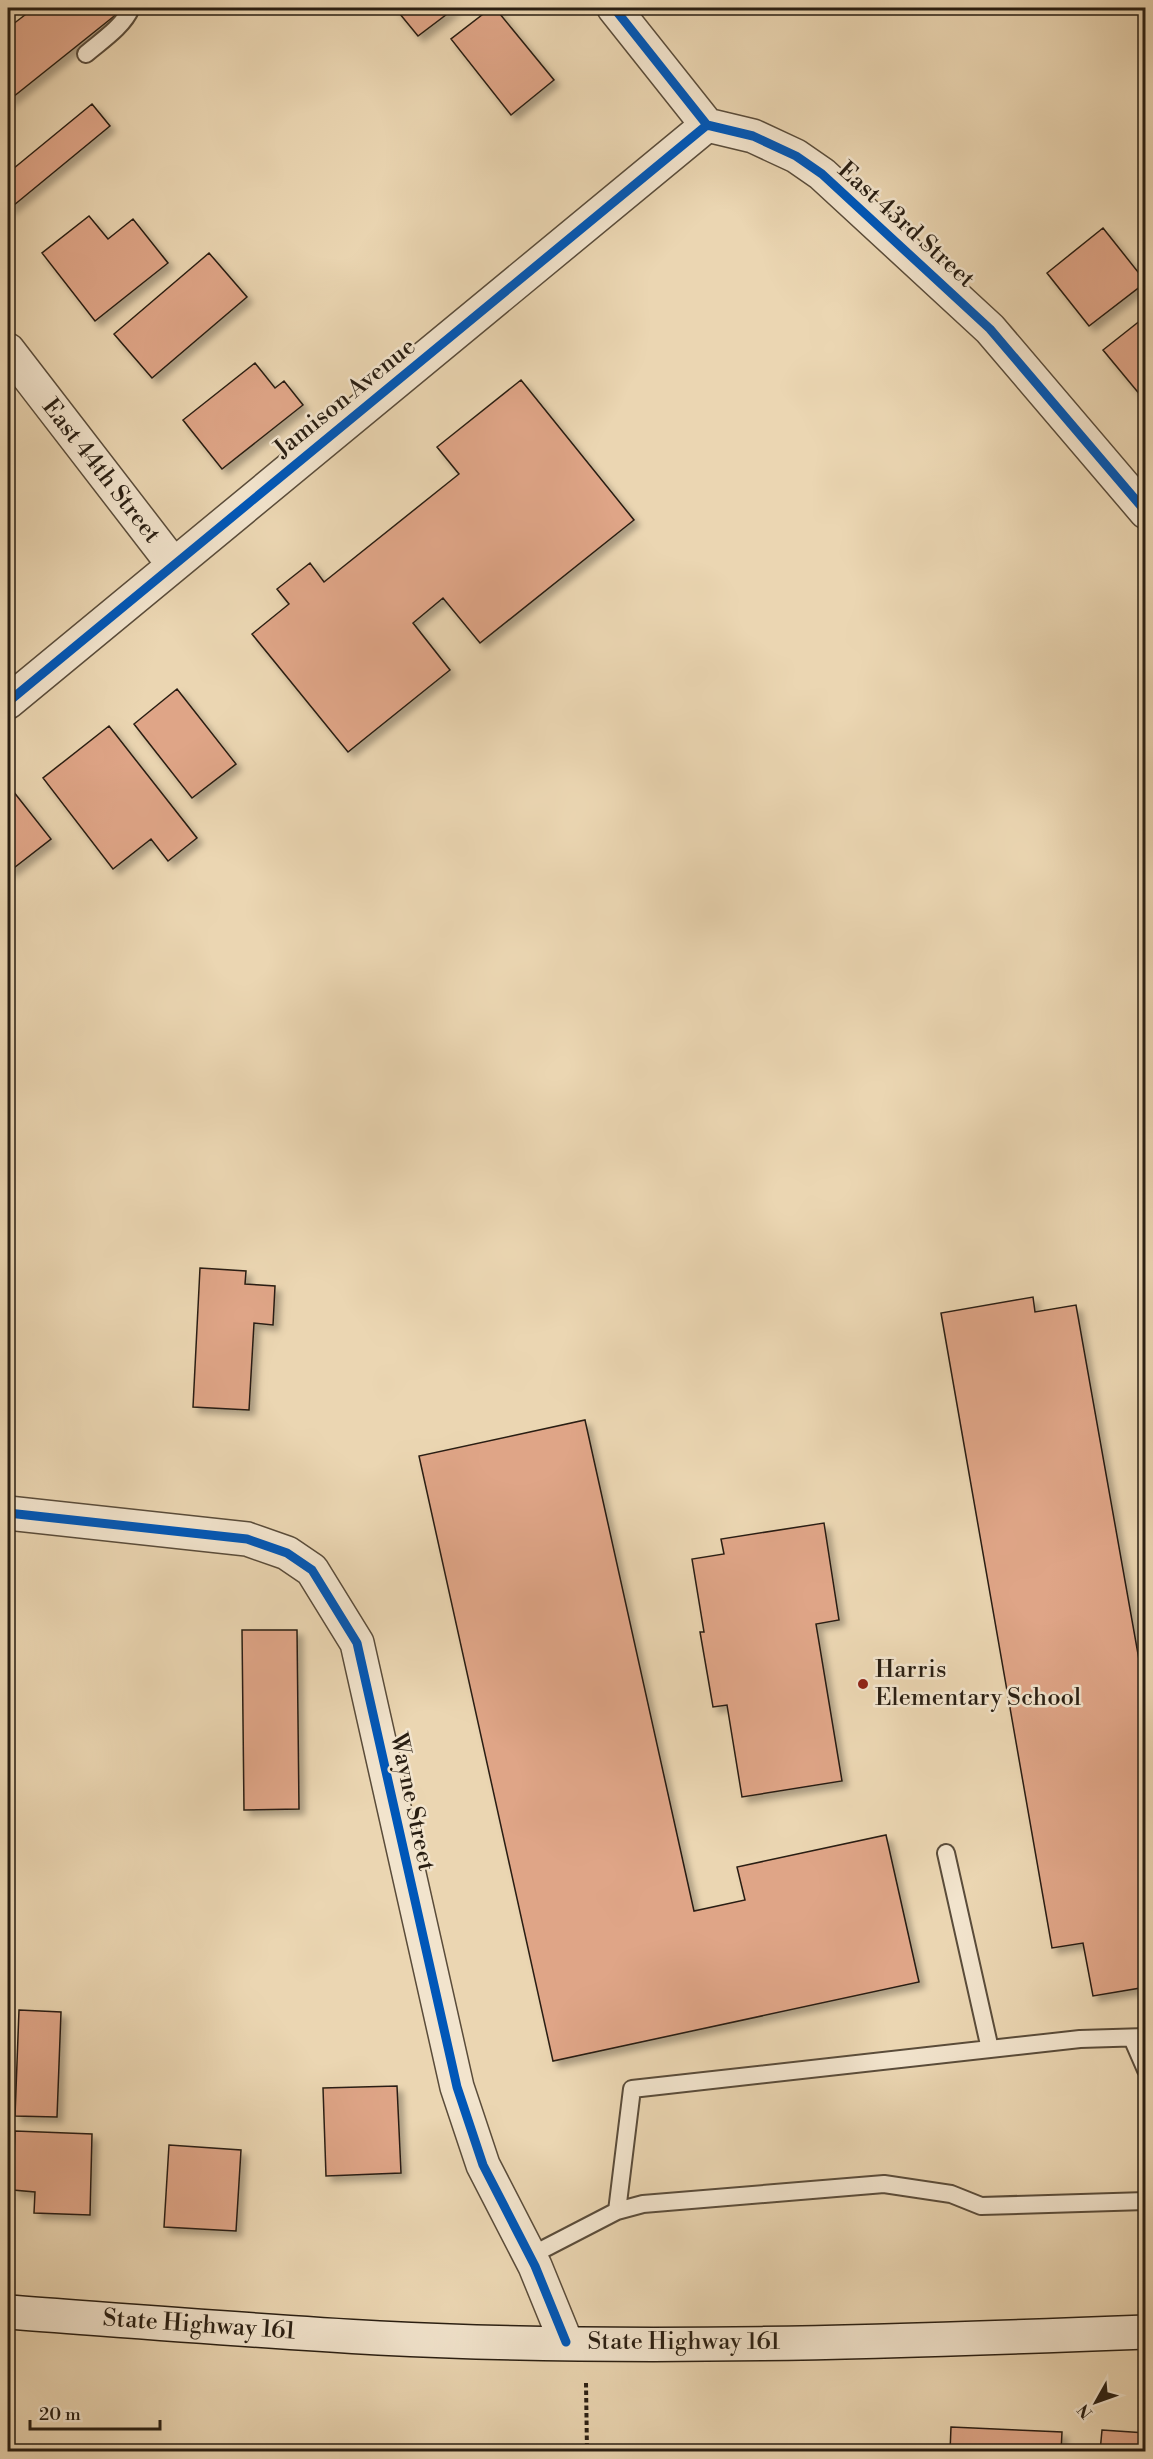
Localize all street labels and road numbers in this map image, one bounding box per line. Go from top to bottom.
street label: East 43rd Street [831,156,981,295]
street label: Jamison Avenue [267,332,422,465]
street label: East 44th Street [35,393,167,550]
street label: Wayne Street [383,1729,441,1874]
street label: State Highway 161 [102,2303,297,2347]
street label: State Highway 161 [588,2327,781,2357]

